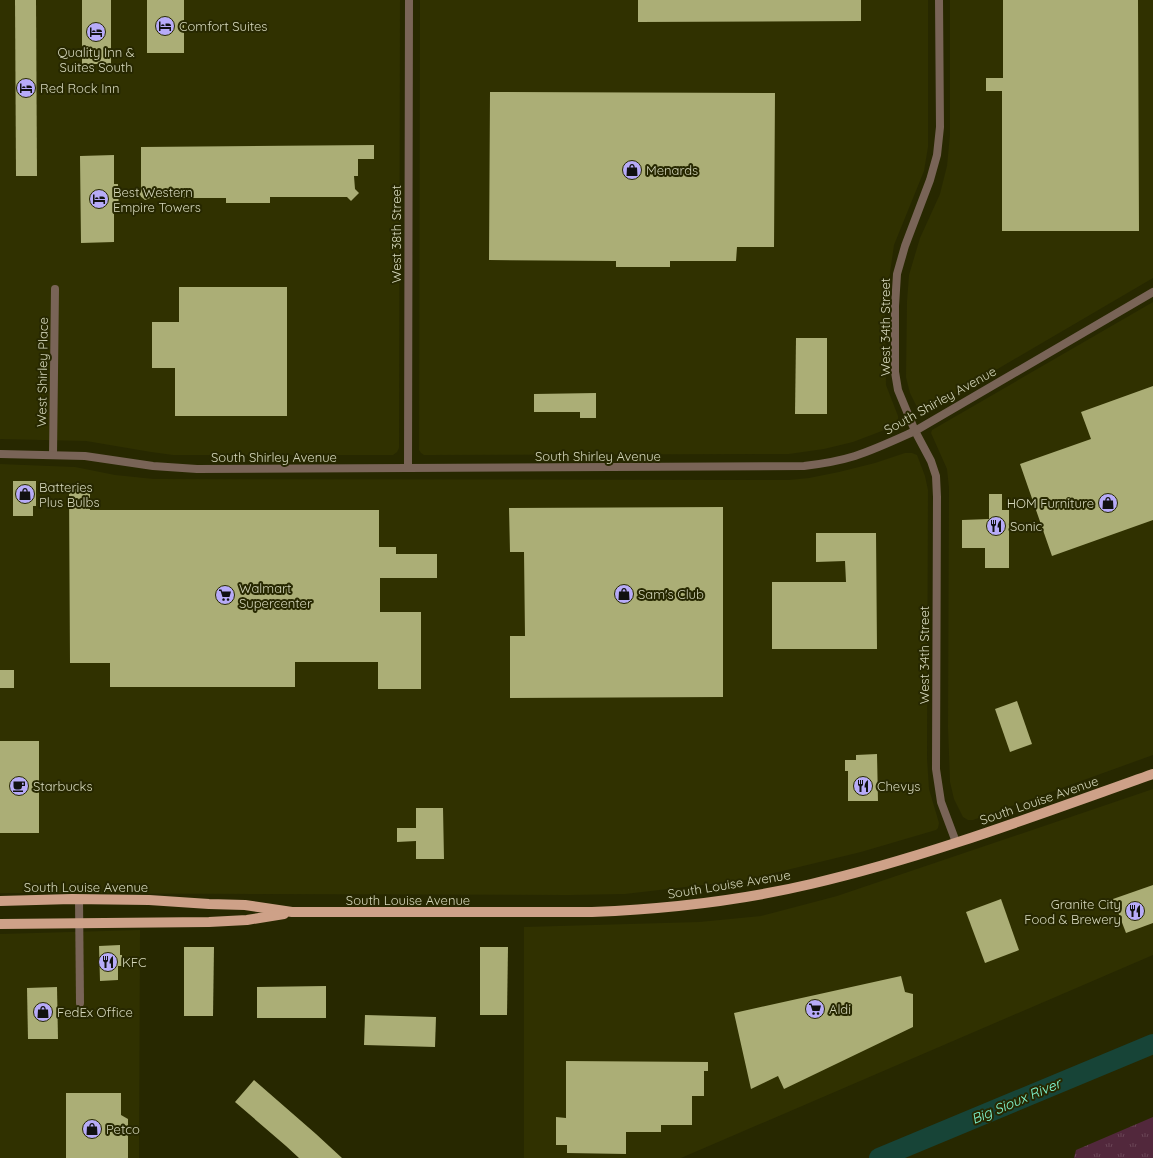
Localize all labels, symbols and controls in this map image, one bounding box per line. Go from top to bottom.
hotel icon: Comfort Suites [154,15,176,37]
place label: Comfort Suites [179,18,267,34]
hotel icon: Quality Inn & Suites South [85,21,107,43]
place label: Quality Inn & Suites South [57,44,135,75]
hotel icon: Red Rock Inn [15,77,37,99]
place label: Red Rock Inn [40,80,119,96]
shop icon: Menards [621,159,643,181]
place label: Menards [646,162,698,178]
place label: Best Western Empire Towers [113,184,201,215]
street label: West 38th Street [388,185,404,283]
hotel icon: Best Western Empire Towers [88,188,110,210]
street label: West 34th Street [877,278,893,376]
street label: West Shirley Place [33,317,51,427]
street label: South Shirley Avenue [881,362,999,438]
street label: South Shirley Avenue [535,448,661,464]
street label: South Shirley Avenue [211,449,337,465]
place label: Batteries Plus Bulbs [39,479,100,510]
shop icon: Batteries Plus Bulbs [14,483,36,505]
shop icon: HOM Furniture [1097,492,1119,514]
place label: HOM Furniture [1007,495,1094,511]
restaurant icon: Sonic [985,515,1007,537]
place label: Sonic [1010,518,1042,534]
place label: Walmart Supercenter [239,580,312,611]
shop icon: Sam's Club [613,583,635,605]
supermarket icon: Walmart Supercenter [214,584,236,606]
place label: Sam's Club [638,586,704,602]
street label: West 34th Street [916,606,932,704]
street label: South Louise Avenue [978,772,1100,828]
cafe icon: Starbucks [8,775,30,797]
restaurant icon: Chevys [852,775,874,797]
place label: Starbucks [33,778,93,794]
place label: Chevys [877,778,920,794]
street label: South Louise Avenue [666,866,792,902]
street label: South Louise Avenue [24,879,148,895]
street label: South Louise Avenue [346,892,470,908]
place label: Granite City Food & Brewery [1024,896,1121,927]
restaurant icon: Granite City Food & Brewery [1124,900,1146,922]
restaurant icon: KFC [97,951,119,973]
place label: KFC [122,954,147,970]
supermarket icon: Aldi [804,998,826,1020]
shop icon: FedEx Office [32,1001,54,1023]
place label: Aldi [829,1001,851,1017]
place label: FedEx Office [57,1004,133,1020]
water label: Big Sioux River [968,1073,1065,1128]
shop icon: Petco [81,1118,103,1140]
place label: Petco [106,1121,140,1137]

